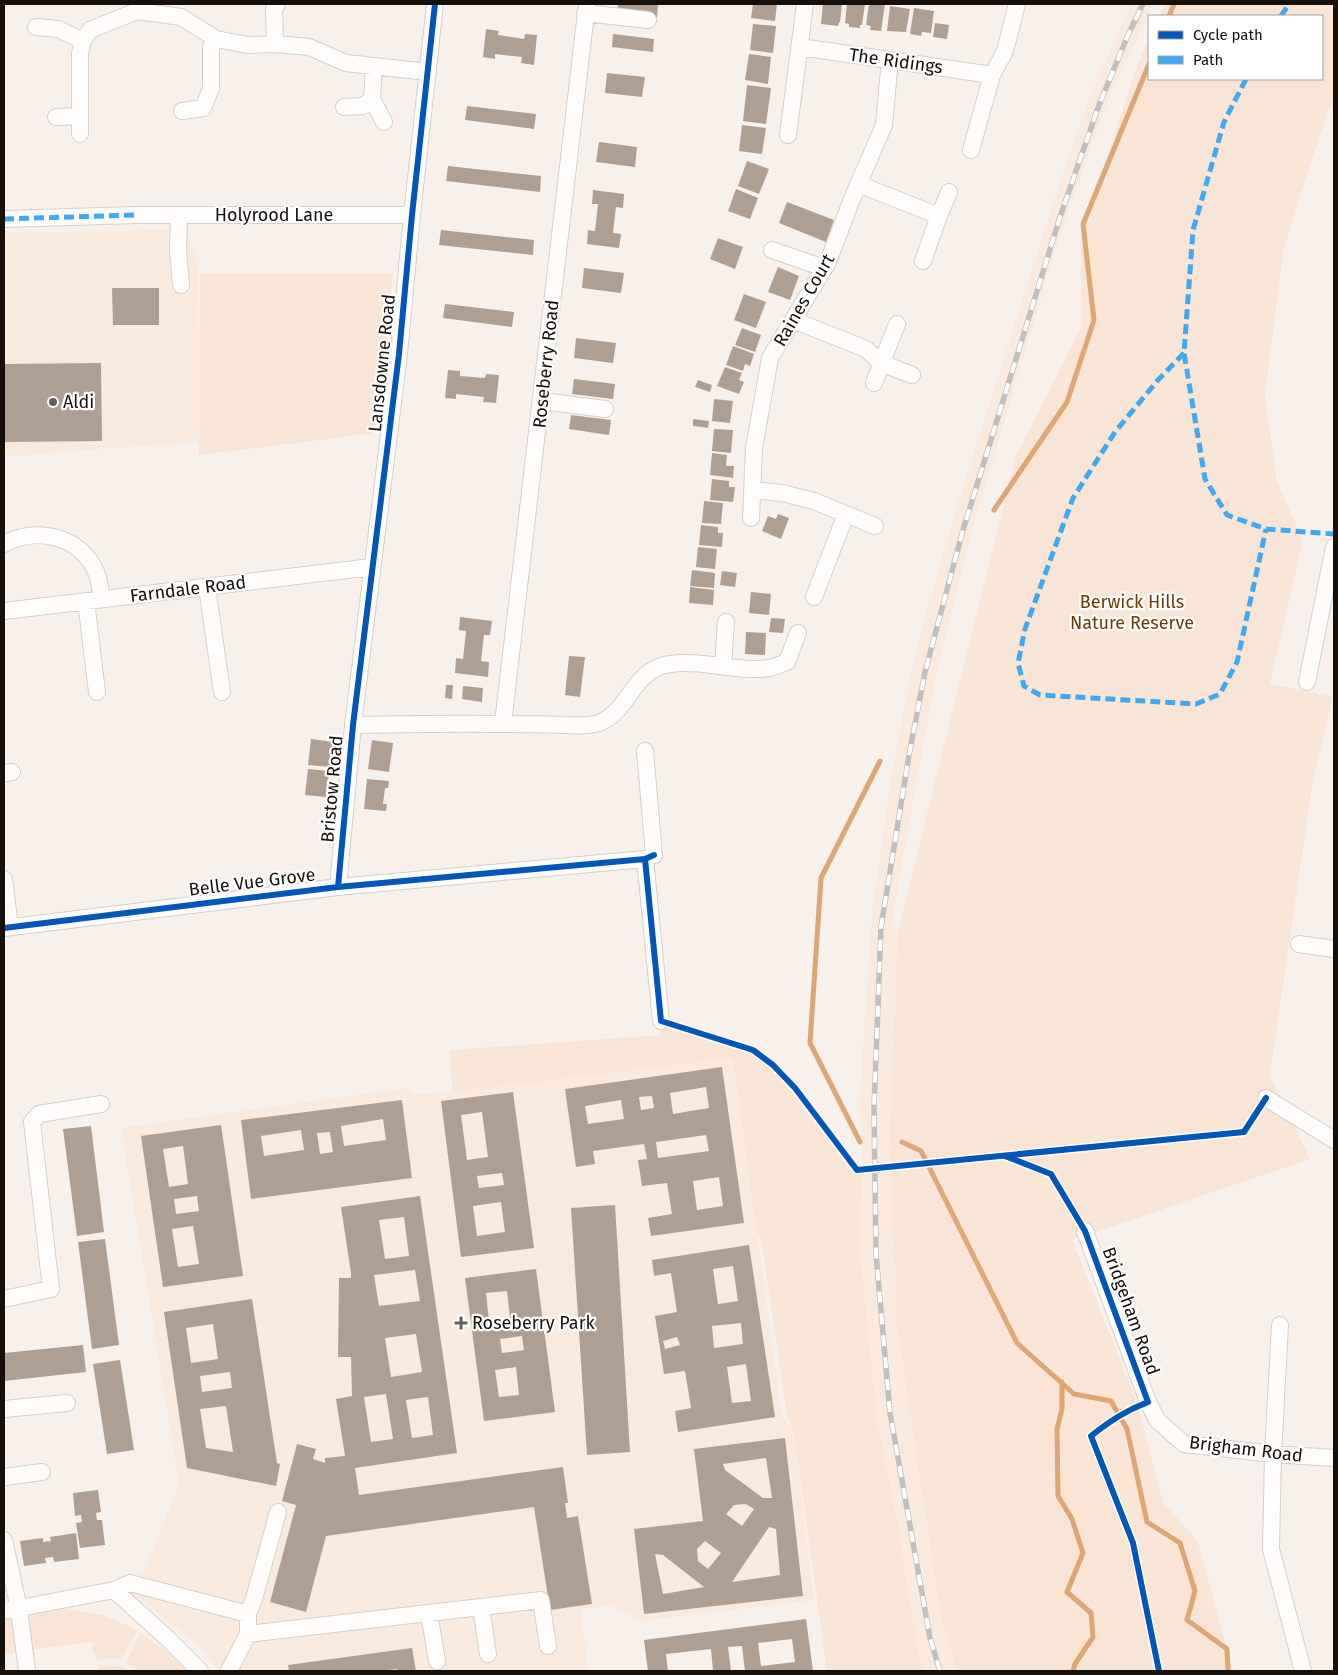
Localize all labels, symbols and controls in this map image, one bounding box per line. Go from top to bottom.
legend [1148,15,1323,80]
text: Cycle path [1193,26,1263,44]
street label: The Ridings [848,44,944,78]
text: Path [1193,51,1223,69]
street label: Holyrood Lane [215,204,333,226]
street label: Raines Court [769,249,840,350]
street label: Lansdowne Road [364,293,400,433]
street label: Roseberry Road [528,299,564,429]
place label: Aldi [63,391,94,413]
marker: Aldi [47,396,59,408]
street label: Farndale Road [129,571,247,607]
park label: Berwick Hills Nature Reserve [1070,591,1194,634]
street label: Bristow Road [316,735,348,843]
street label: Belle Vue Grove [187,863,317,901]
street label: Bridgeham Road [1098,1244,1164,1378]
place label: Roseberry Park [472,1312,596,1334]
marker: Roseberry Park [454,1316,468,1330]
street label: Brigham Road [1188,1431,1304,1467]

